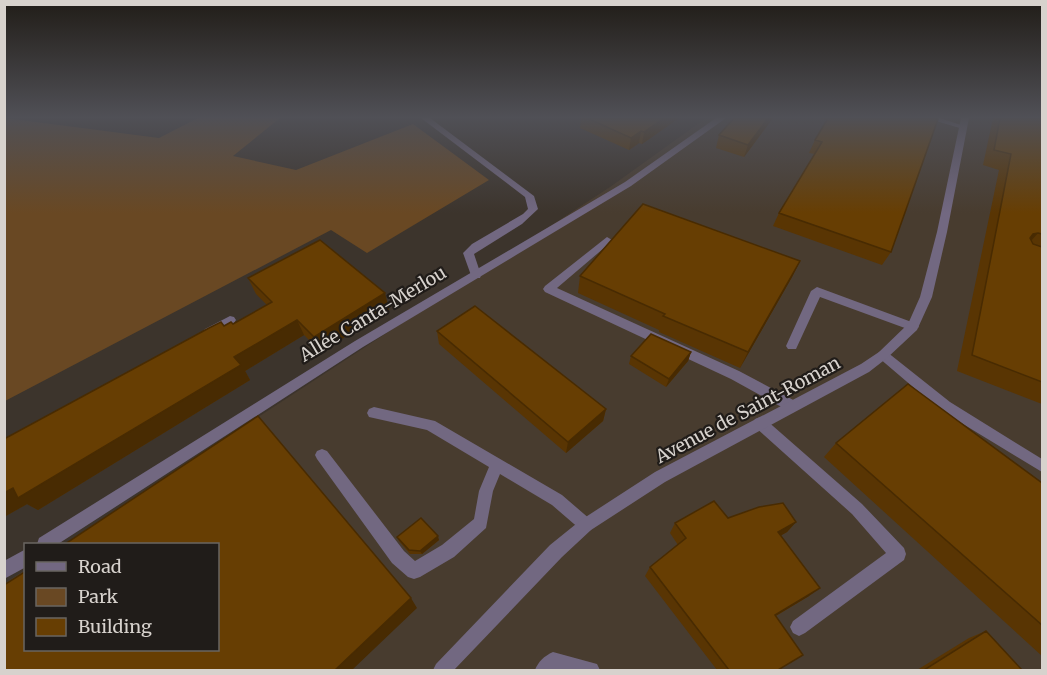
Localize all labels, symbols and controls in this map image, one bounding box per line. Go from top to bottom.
street label: Allée Canta-Merlou [294,261,450,367]
street label: Avenue de Saint-Roman [650,351,844,469]
legend [24,543,219,651]
text: Road [78,555,122,578]
text: Park [78,585,119,608]
text: Building [78,615,152,638]

